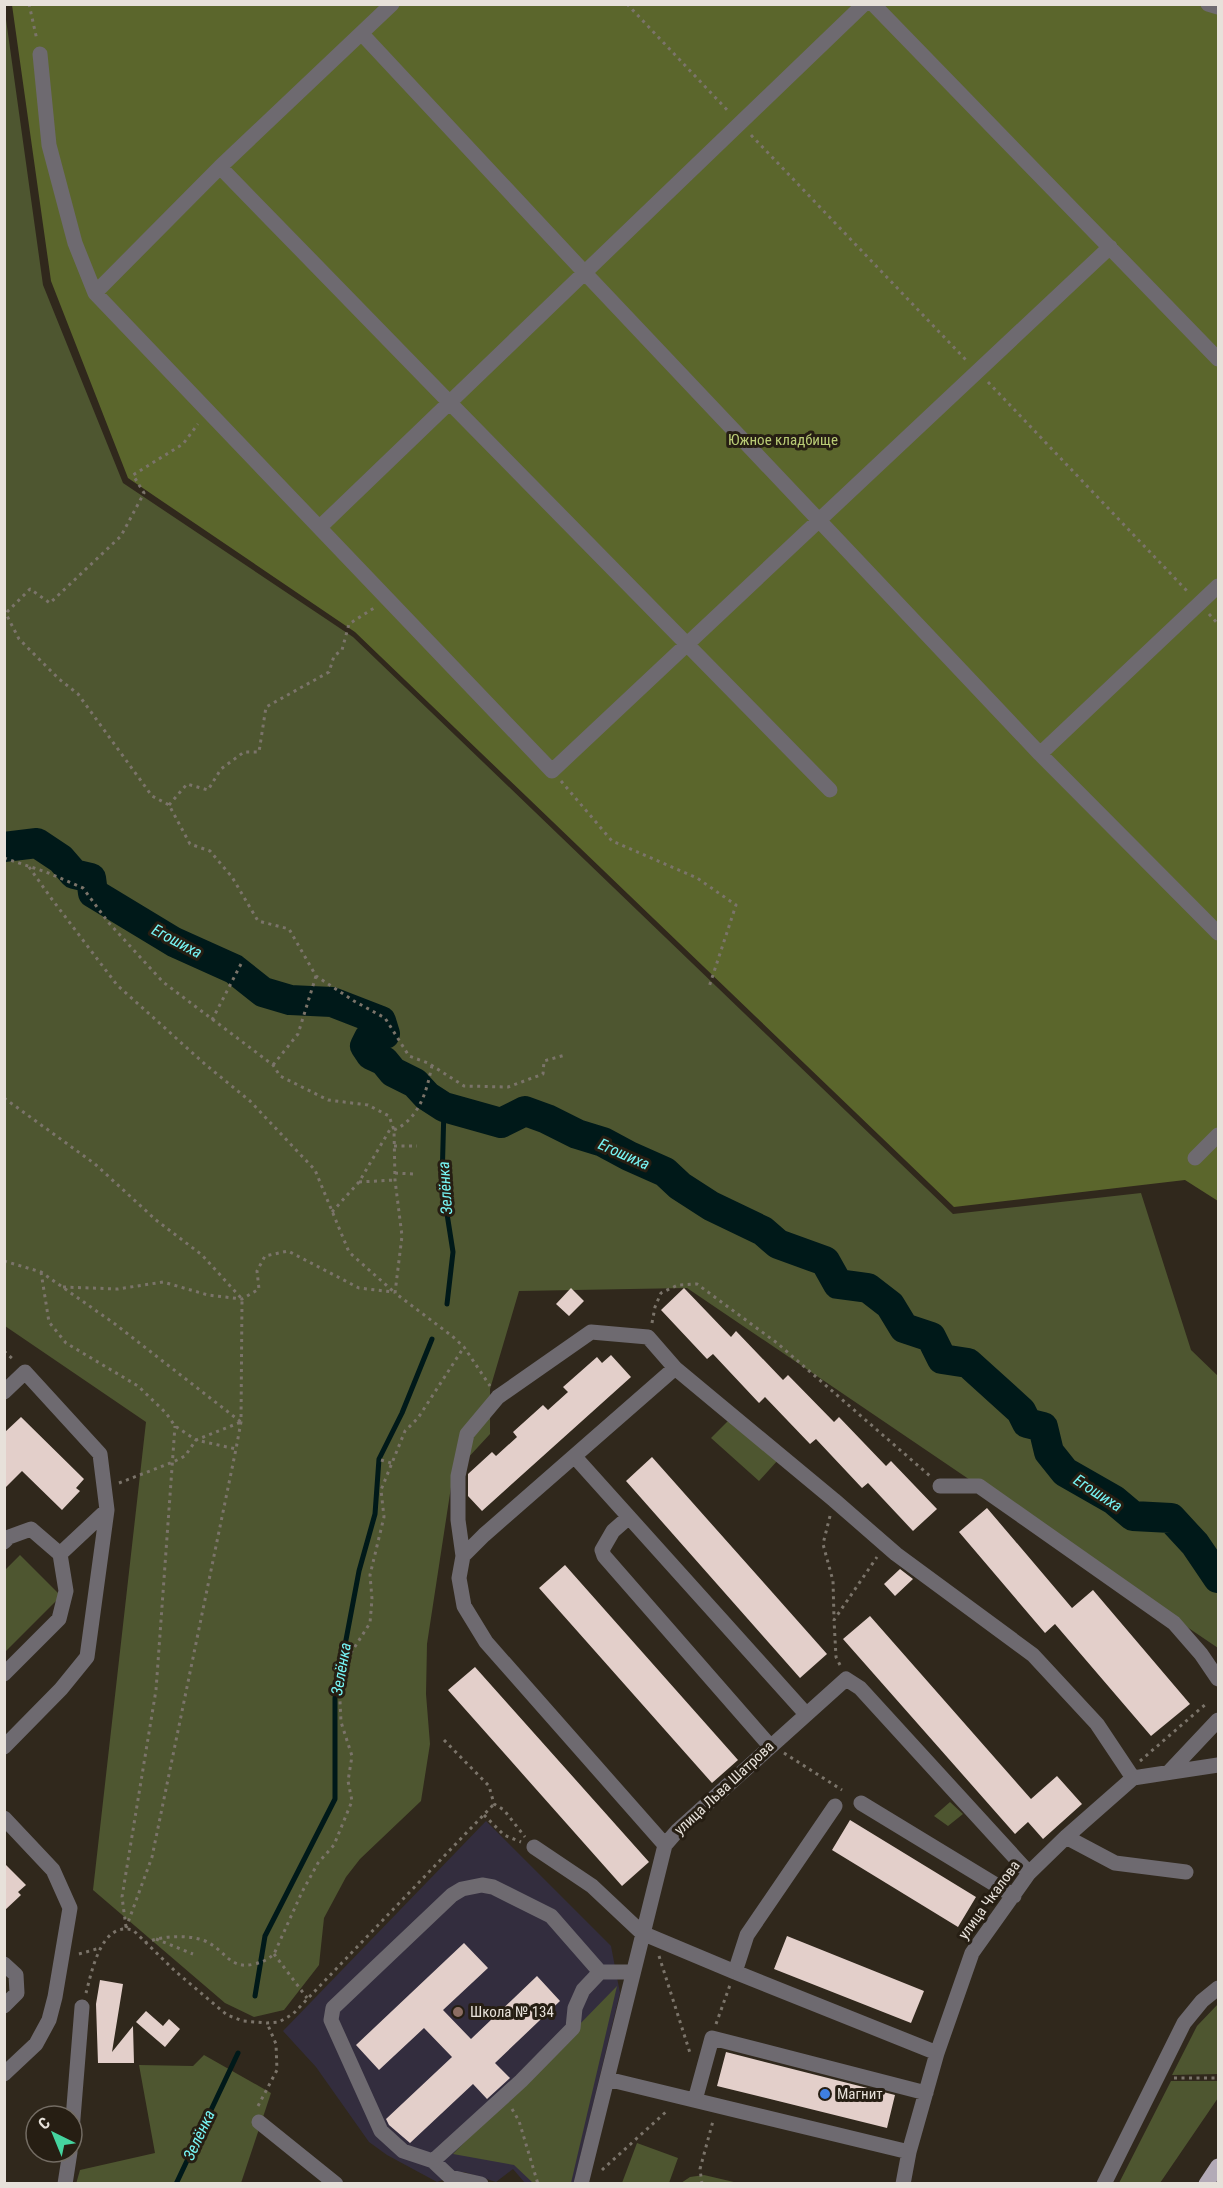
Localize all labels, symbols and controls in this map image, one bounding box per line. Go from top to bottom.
park label: Южное кладбище [728,431,838,449]
water label: Егошиха [149,920,205,962]
water label: Егошиха [595,1134,653,1174]
water label: Зелёнка [434,1161,456,1215]
water label: Егошиха [1070,1470,1126,1516]
water label: Зелёнка [327,1641,355,1697]
street label: улица Льва Шатрова [670,1737,778,1839]
street label: улица Чкалова [954,1857,1024,1943]
place label: Школа № 134 [470,2003,554,2021]
marker: Школа № 134 [451,2005,465,2019]
place label: Магнит [837,2085,883,2103]
marker: Магнит [818,2087,832,2101]
north arrow [24,2104,84,2164]
water label: Зелёнка [179,2107,219,2163]
text: С [34,2113,54,2133]

